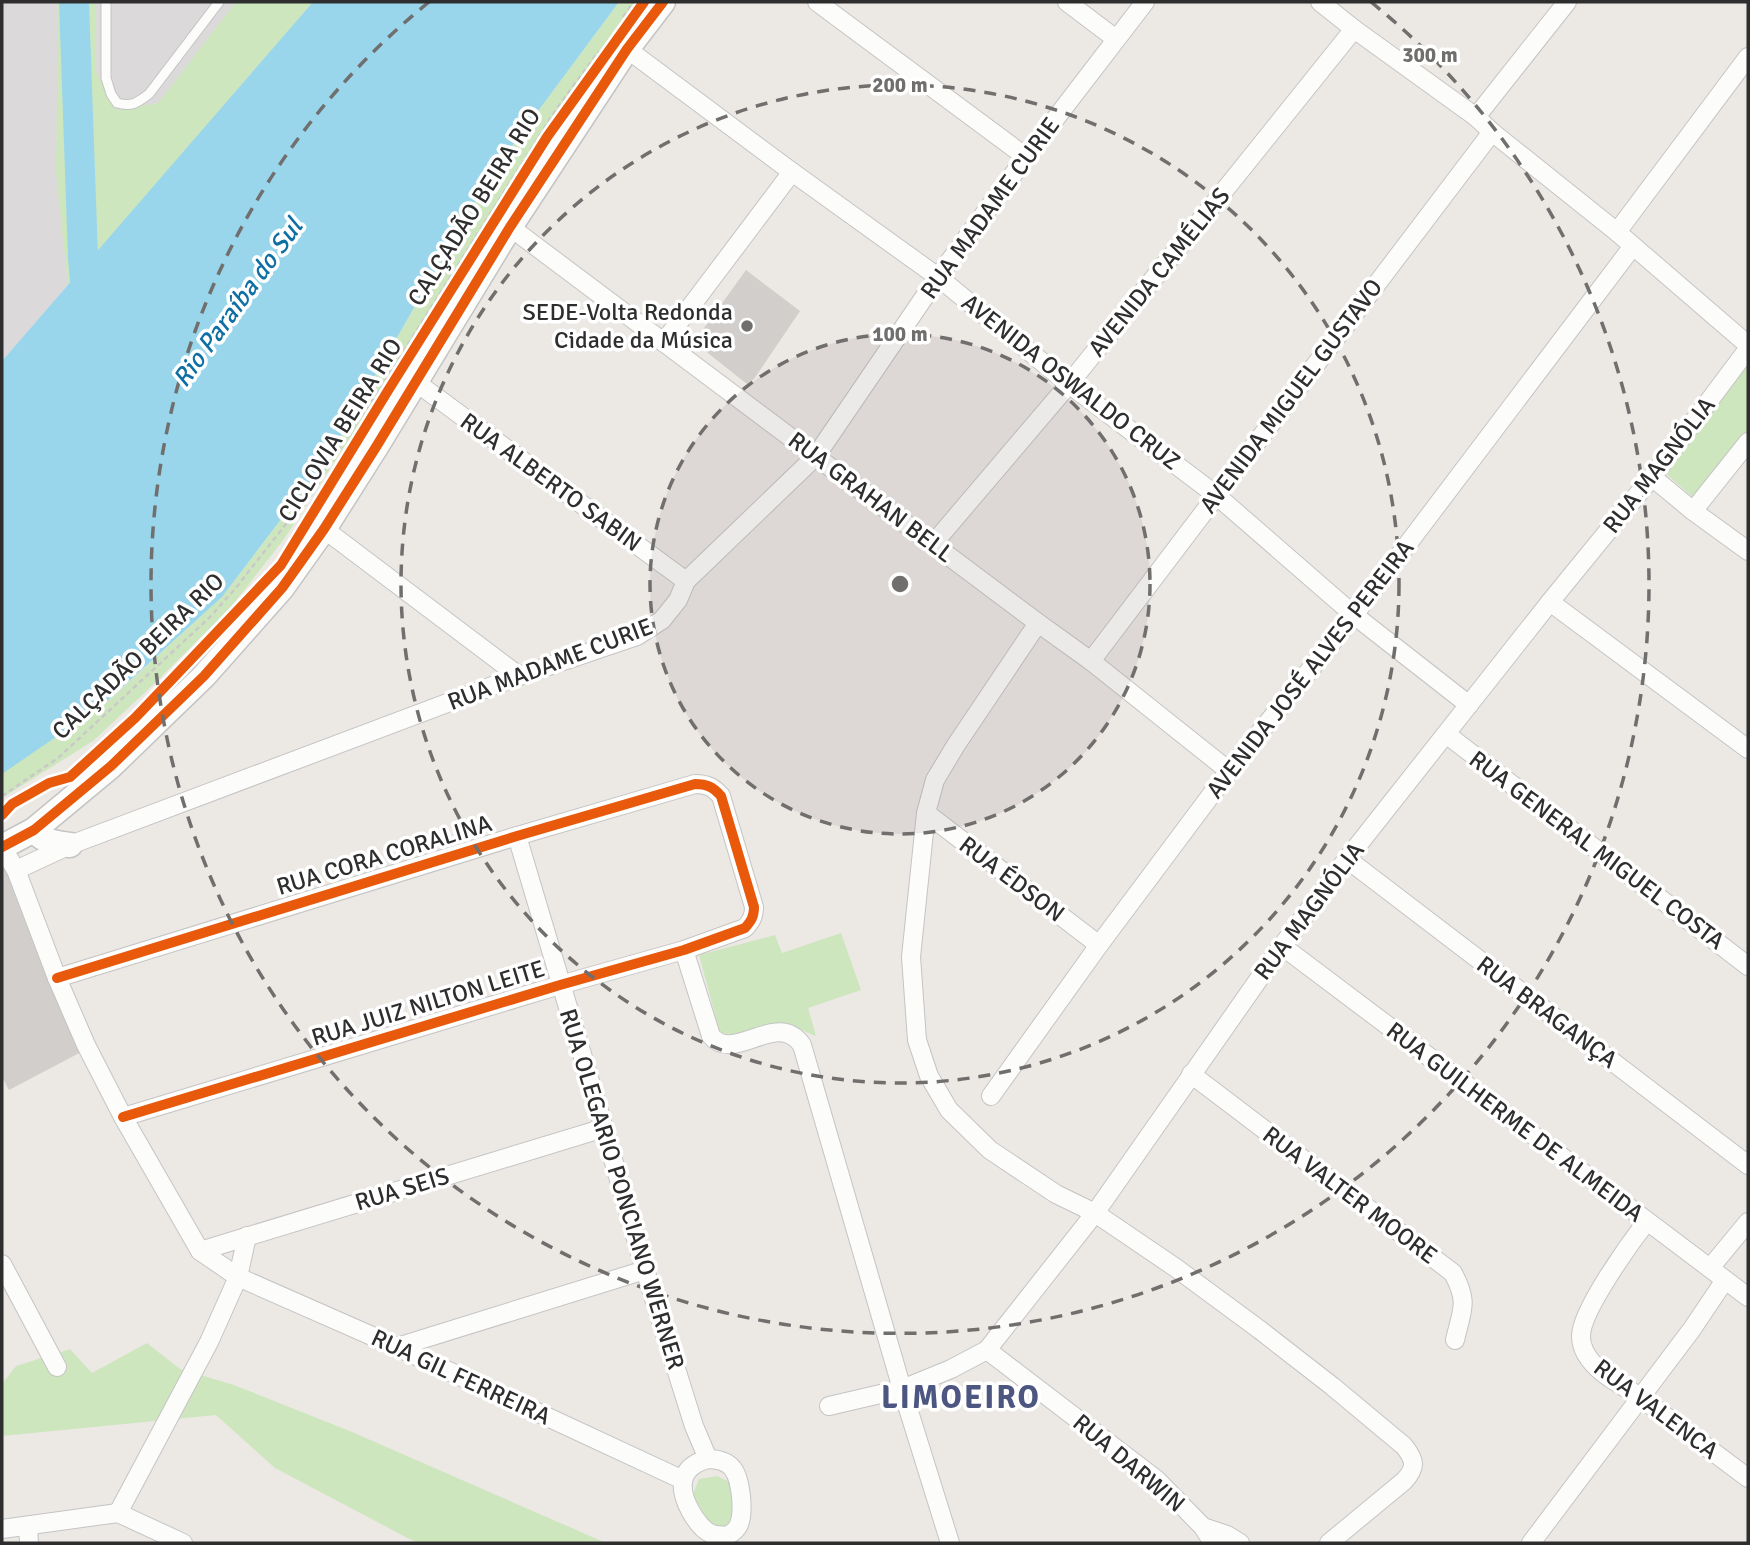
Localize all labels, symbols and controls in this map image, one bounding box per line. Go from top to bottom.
text: 300 m [1402,42,1458,68]
text: 200 m [872,72,928,98]
street label: CALÇADÃO BEIRA RIO [401,103,547,311]
street label: RUA MADAME CURIE [914,111,1066,305]
street label: AVENIDA CAMÉLIAS [1082,181,1236,363]
water label: Rio Paraíba do Sul [166,210,311,394]
street label: AVENIDA MIGUEL GUSTAVO [1193,273,1389,519]
street label: AVENIDA OSWALDO CRUZ [956,287,1186,477]
place label: SEDE-Volta Redonda Cidade da Música [523,297,733,355]
marker: SEDE-Volta Redonda Cidade da Música [739,318,755,334]
text: 100 m [872,321,928,347]
street label: CICLOVIA BEIRA RIO [271,333,409,527]
street label: RUA MAGNÓLIA [1596,391,1722,539]
street label: RUA ALBERTO SABIN [454,406,648,558]
street label: RUA GRAHAN BELL [782,425,960,569]
street label: AVENIDA JOSÉ ALVES PEREIRA [1200,533,1421,804]
street label: CALÇADÃO BEIRA RIO [46,566,230,746]
centre of rings [888,572,912,596]
street label: RUA MADAME CURIE [443,611,657,717]
street label: RUA GENERAL MIGUEL COSTA [1463,744,1731,956]
street label: RUA CORA CORALINA [273,808,496,902]
street label: RUA ÉDSON [953,830,1071,928]
street label: RUA MAGNÓLIA [1247,836,1371,986]
street label: RUA BRAGANÇA [1471,949,1624,1075]
street label: RUA JUIZ NILTON LEITE [308,953,548,1053]
street label: RUA OLEGARIO PONCIANO WERNER [553,1005,691,1373]
street label: RUA GUILHERME DE ALMEIDA [1381,1015,1650,1229]
street label: RUA VALTER MOORE [1257,1120,1443,1270]
street label: RUA SEIS [351,1160,453,1218]
street label: RUA GIL FERREIRA [367,1322,556,1432]
street label: RUA VALENCA [1588,1352,1724,1466]
district label: LIMOEIRO [881,1378,1041,1417]
street label: RUA DARWIN [1067,1407,1191,1519]

